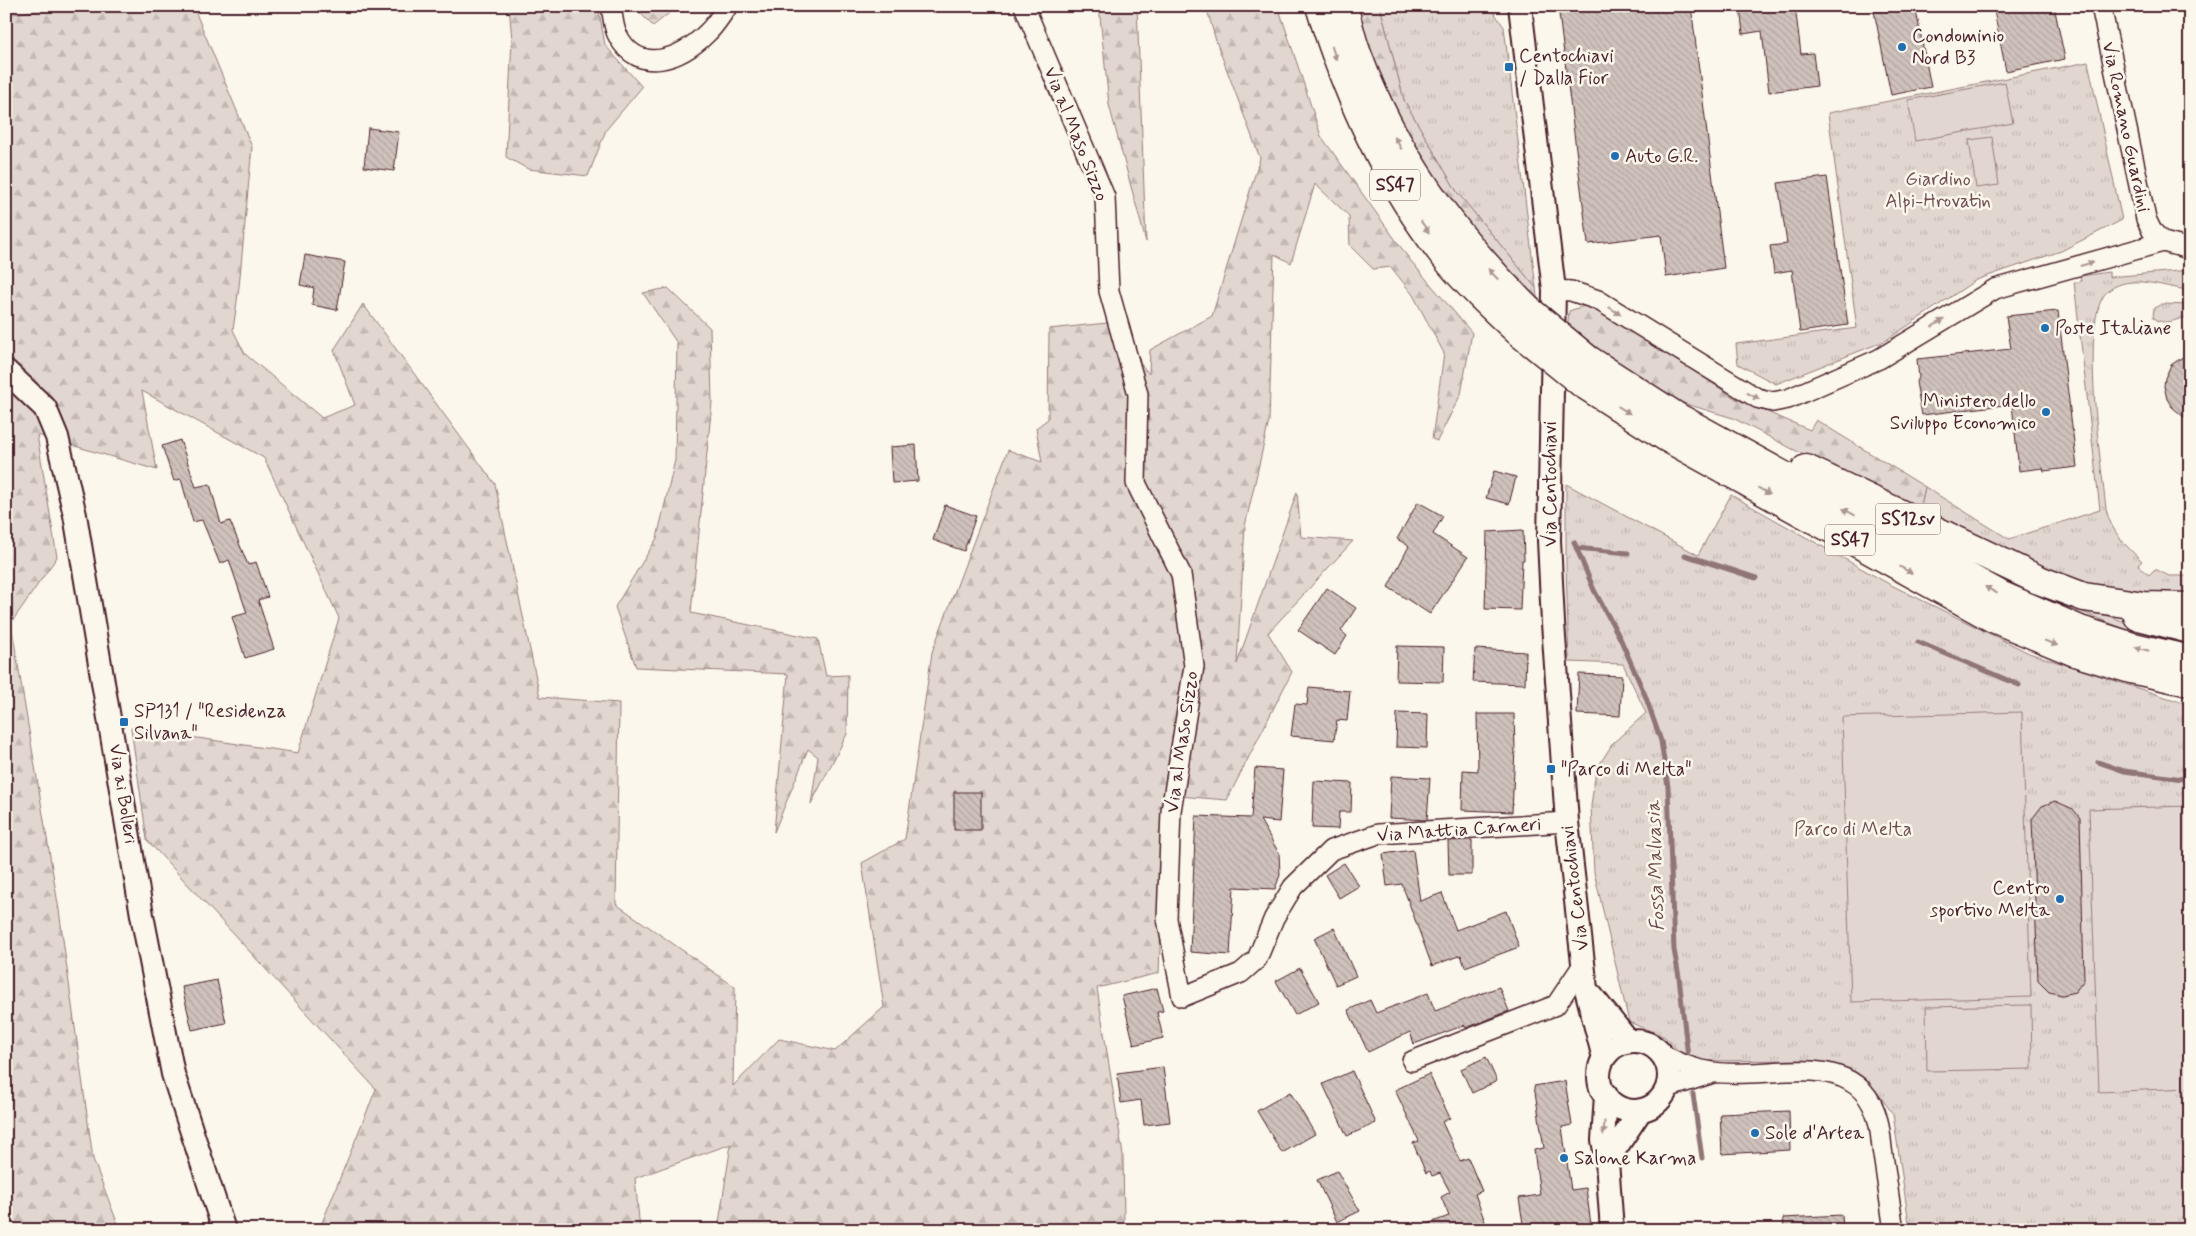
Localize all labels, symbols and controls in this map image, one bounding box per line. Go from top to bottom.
place label: Condominio Nord B3 [1912,24,2004,71]
street label: Via Romano Guardini [2096,40,2156,214]
marker: Condominio Nord B3 [1896,41,1908,53]
place label: Centochiavi / Dalla Fior [1519,44,1614,91]
one-way arrow [1330,46,1338,61]
marker: Centochiavi / Dalla Fior [1503,61,1515,73]
street label: Via al Maso Sizzo [1038,63,1114,205]
one-way arrow [1394,136,1402,150]
place label: Auto G.R. [1625,144,1698,169]
marker: Auto G.R. [1609,150,1621,162]
park label: Giardino Alpi-Hrovatin [1885,167,1991,214]
road number: SS47 [1370,170,1420,200]
one-way arrow [1420,221,1430,234]
one-way arrow [2080,259,2095,267]
one-way arrow [1487,269,1499,281]
one-way arrow [1608,306,1621,315]
place label: Poste Italiane [2055,316,2171,341]
one-way arrow [1931,319,1944,328]
marker: Poste Italiane [2039,322,2051,334]
place label: Ministero dello Sviluppo Economico [1890,389,2036,436]
one-way arrow [1747,391,1760,400]
one-way arrow [1617,405,1630,414]
marker: Ministero dello Sviluppo Economico [2040,406,2052,418]
street label: Via Centochiavi [1538,421,1563,547]
one-way arrow [1757,487,1771,496]
road number: SS12sv [1876,504,1940,534]
one-way arrow [1842,508,1855,517]
road number: SS47 [1825,524,1875,556]
one-way arrow [1899,566,1913,574]
one-way arrow [1984,586,1998,595]
one-way arrow [2044,639,2059,647]
one-way arrow [2135,645,2150,653]
street label: Via al Maso Sizzo [1160,670,1204,814]
place label: SP131 / "Residenza Silvana" [134,699,286,746]
marker: SP131 / "Residenza Silvana" [118,716,130,728]
street label: Via ai Bolleri [103,742,143,846]
place label: "Parco di Melta" [1561,757,1691,782]
marker: "Parco di Melta" [1545,763,1557,775]
water label: Fossa Malvasia [1640,799,1672,932]
street label: Via Mattia Carneri [1376,812,1542,848]
park label: Parco di Melta [1794,817,1912,842]
street label: Via Centochiavi [1555,824,1595,952]
place label: Centro sportivo Melta [1930,876,2051,923]
marker: Centro sportivo Melta [2054,893,2066,905]
one-way arrow [1599,1120,1607,1136]
place label: Sole d'Artea [1765,1121,1865,1146]
marker: Sole d'Artea [1749,1127,1761,1139]
place label: Salone Karma [1574,1146,1697,1171]
marker: Salone Karma [1558,1152,1570,1164]

